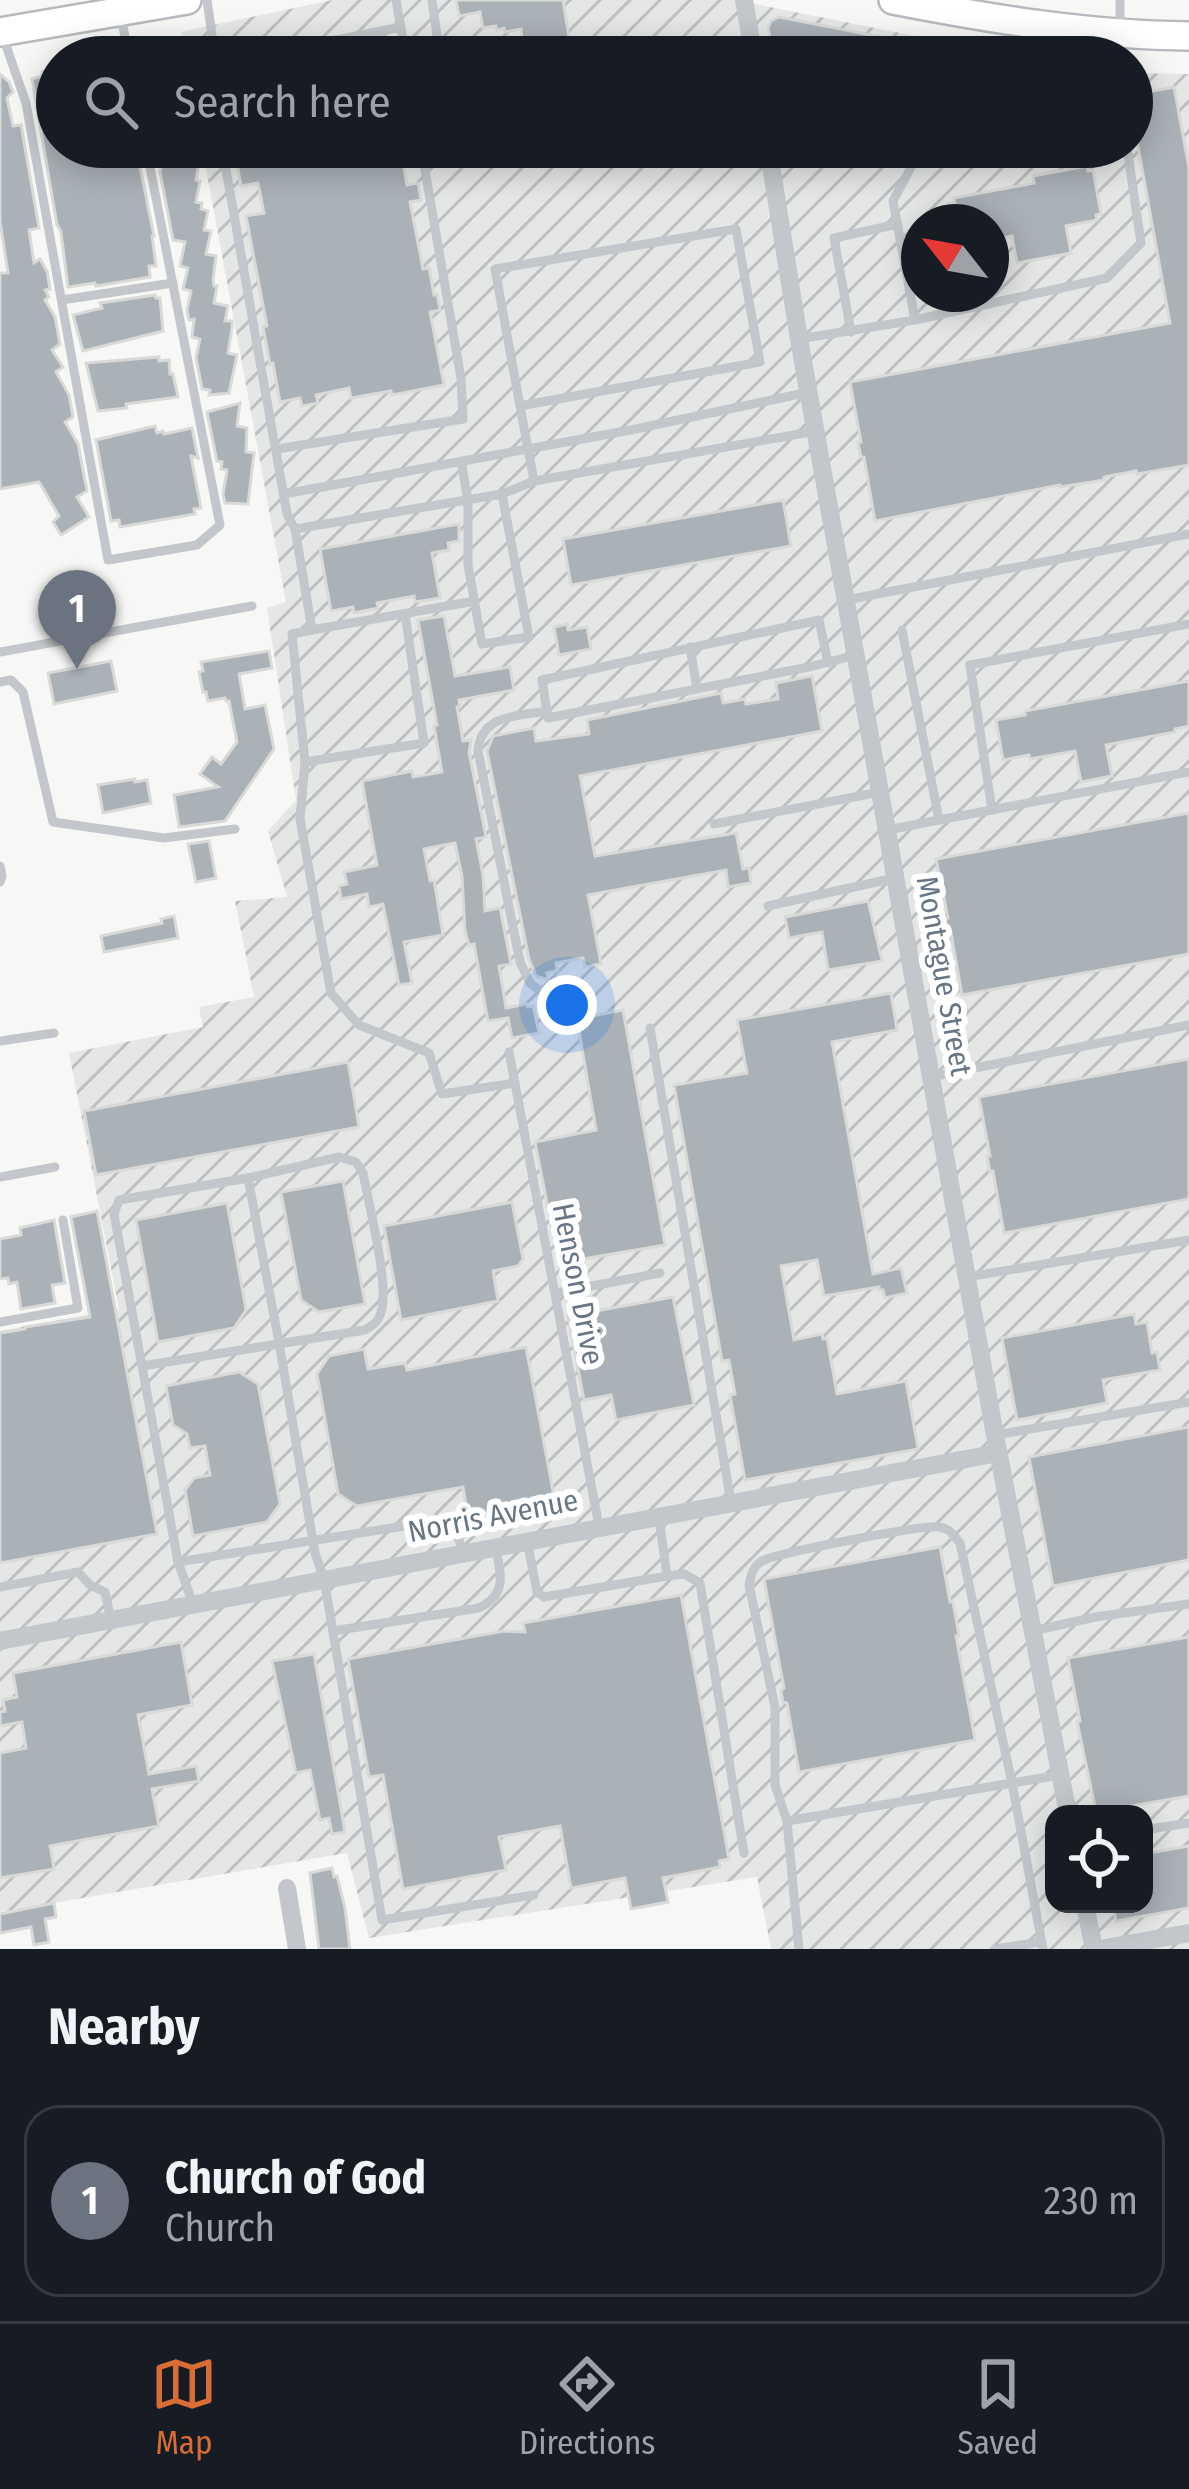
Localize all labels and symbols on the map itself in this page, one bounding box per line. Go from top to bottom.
north arrow [901,204,1009,312]
pin: 1 [38,570,116,669]
street label: Montague Street [909,873,979,1079]
your location [537,975,597,1035]
street label: Henson Drive [545,1200,611,1368]
street label: Norris Avenue [405,1482,581,1550]

